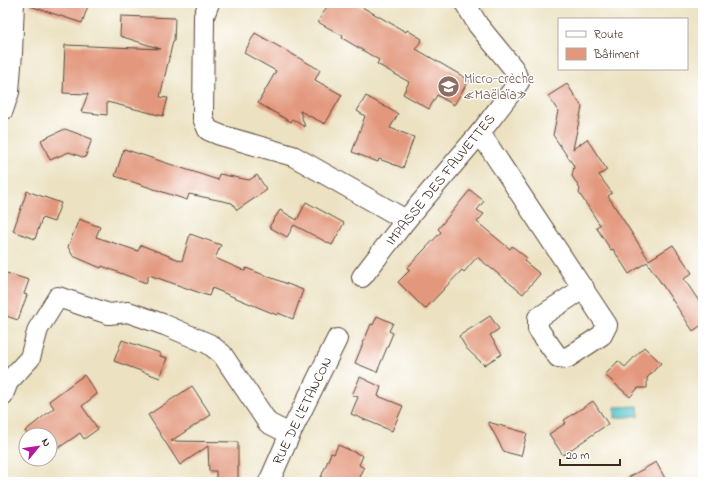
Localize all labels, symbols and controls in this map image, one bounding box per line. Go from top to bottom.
legend [558,18,688,70]
text: Route [594,26,624,44]
text: Bâtiment [593,46,639,64]
place label: Micro-crèche «Maëlaïa» [464,69,535,106]
school or university icon: Micro-crèche «Maëlaïa» [435,74,461,100]
street label: IMPASSE DES FAUVETTES [381,110,501,250]
street label: RUE DE L'ETANCON [268,353,338,469]
north arrow [18,427,58,467]
text: N [37,436,55,450]
scale bar [560,441,620,467]
text: 20 m [566,447,589,465]

